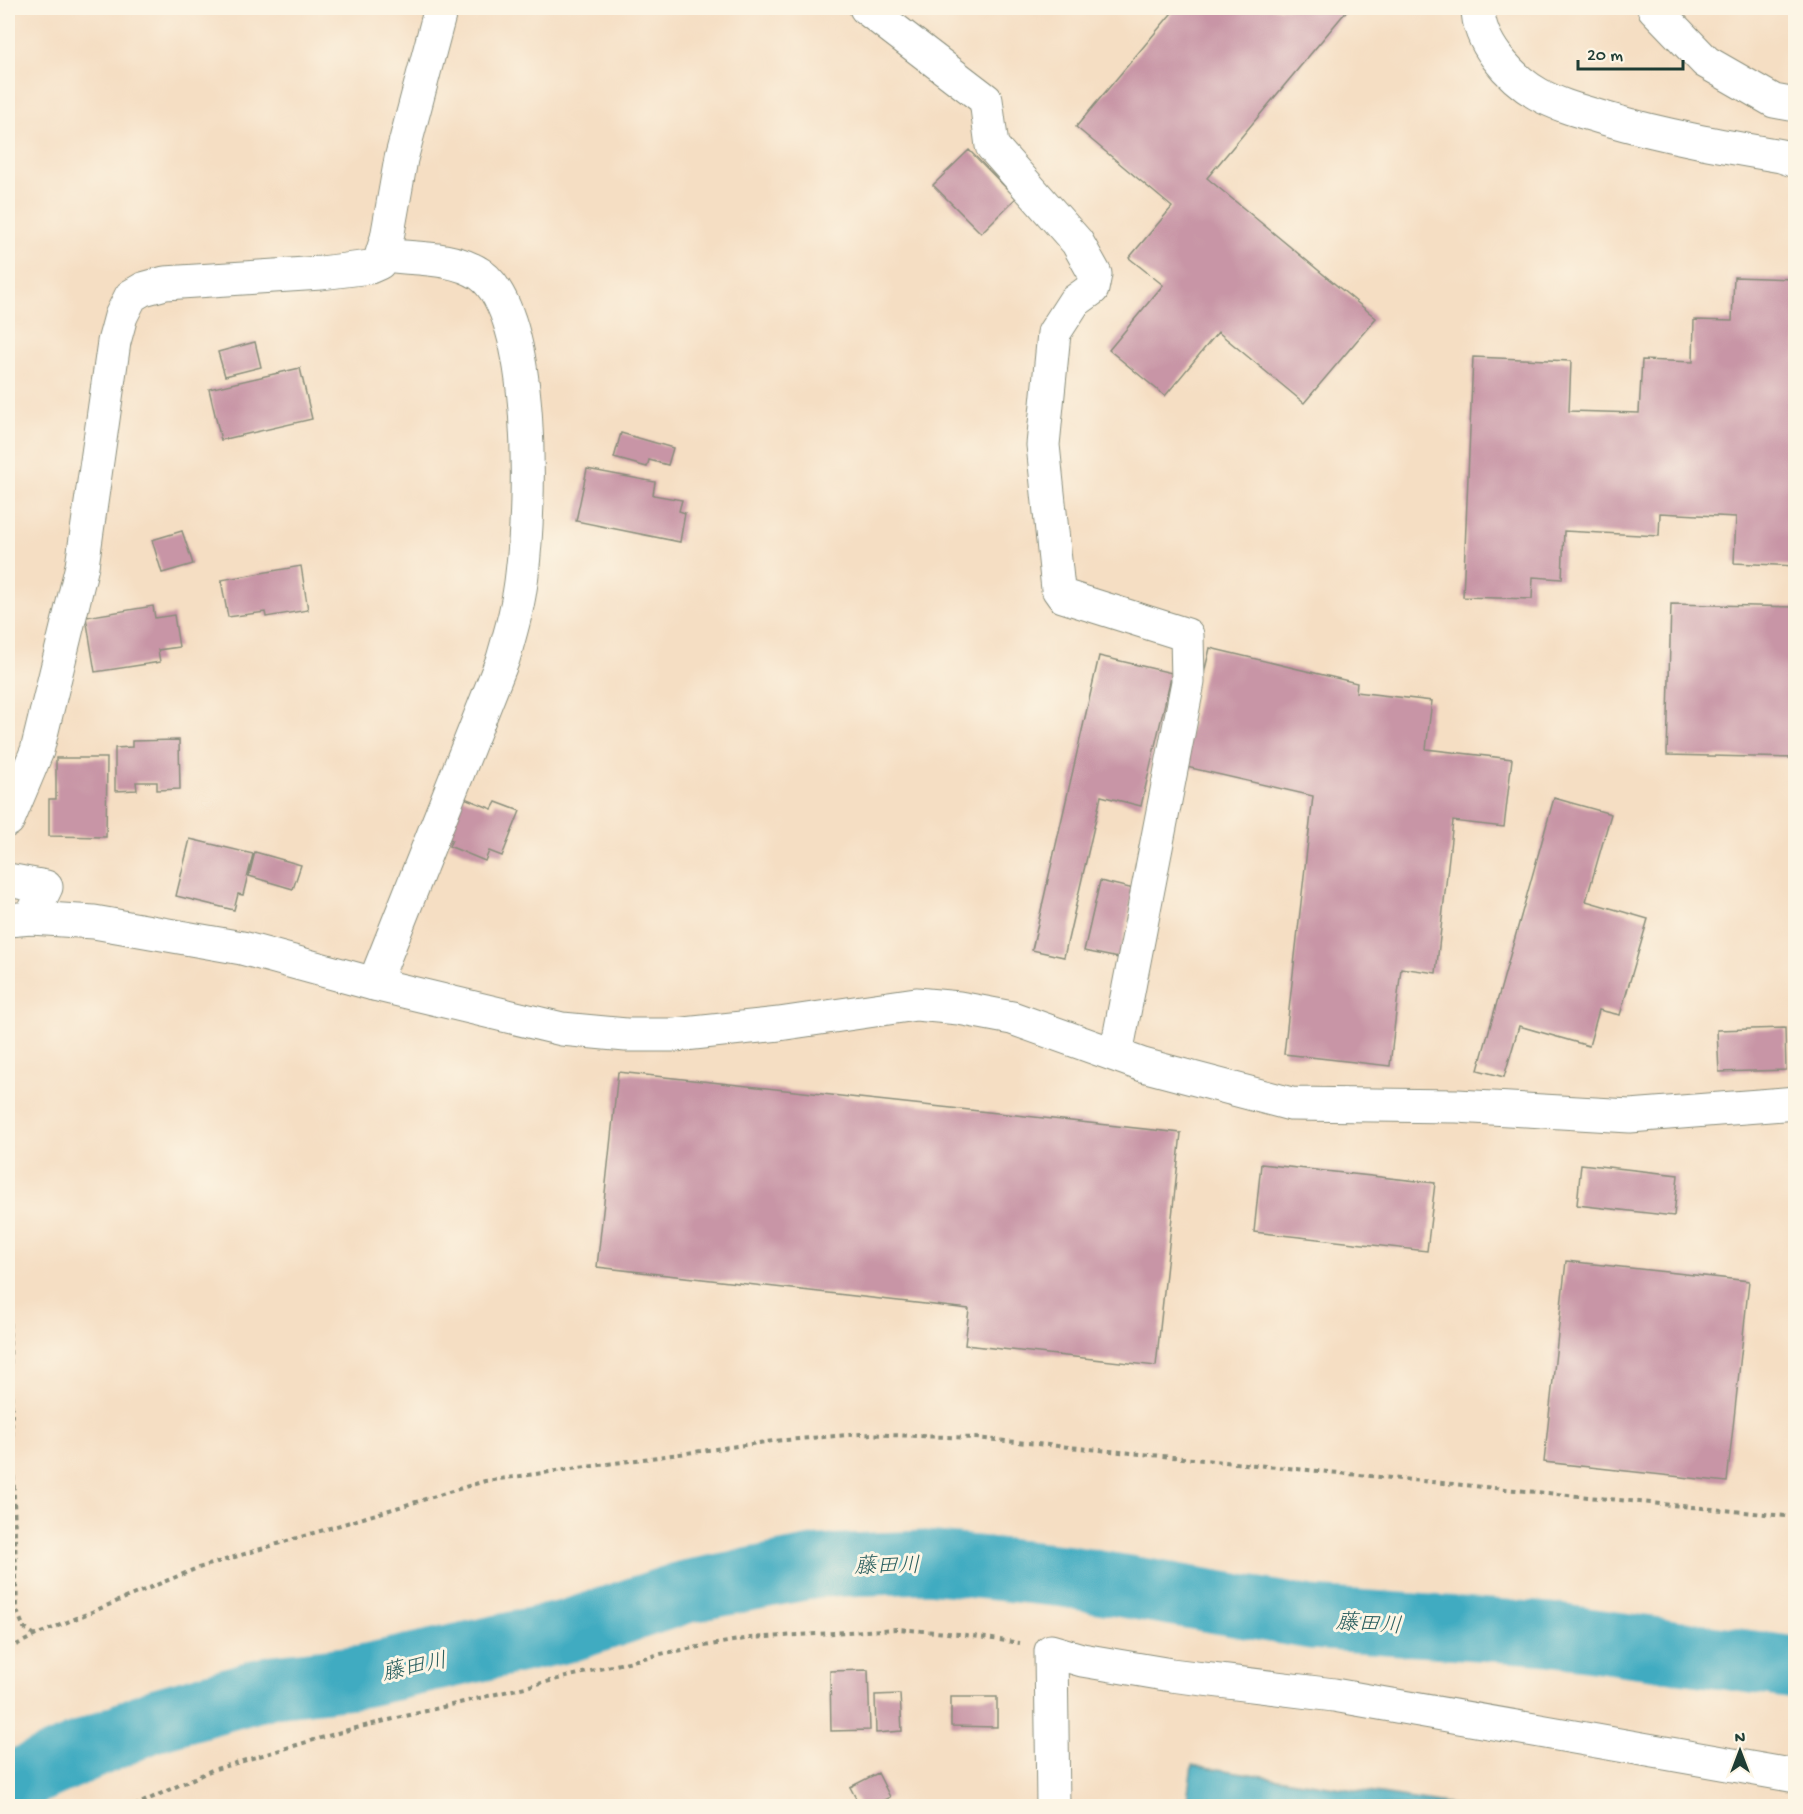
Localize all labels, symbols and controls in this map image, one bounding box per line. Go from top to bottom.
scale bar [1578,33,1683,71]
text: 20 m [1587,46,1623,67]
water label: 藤田川 [854,1552,920,1582]
water label: 藤田川 [1335,1609,1403,1641]
water label: 藤田川 [379,1647,450,1688]
north arrow [1710,1721,1770,1781]
text: N [1735,1730,1746,1749]

